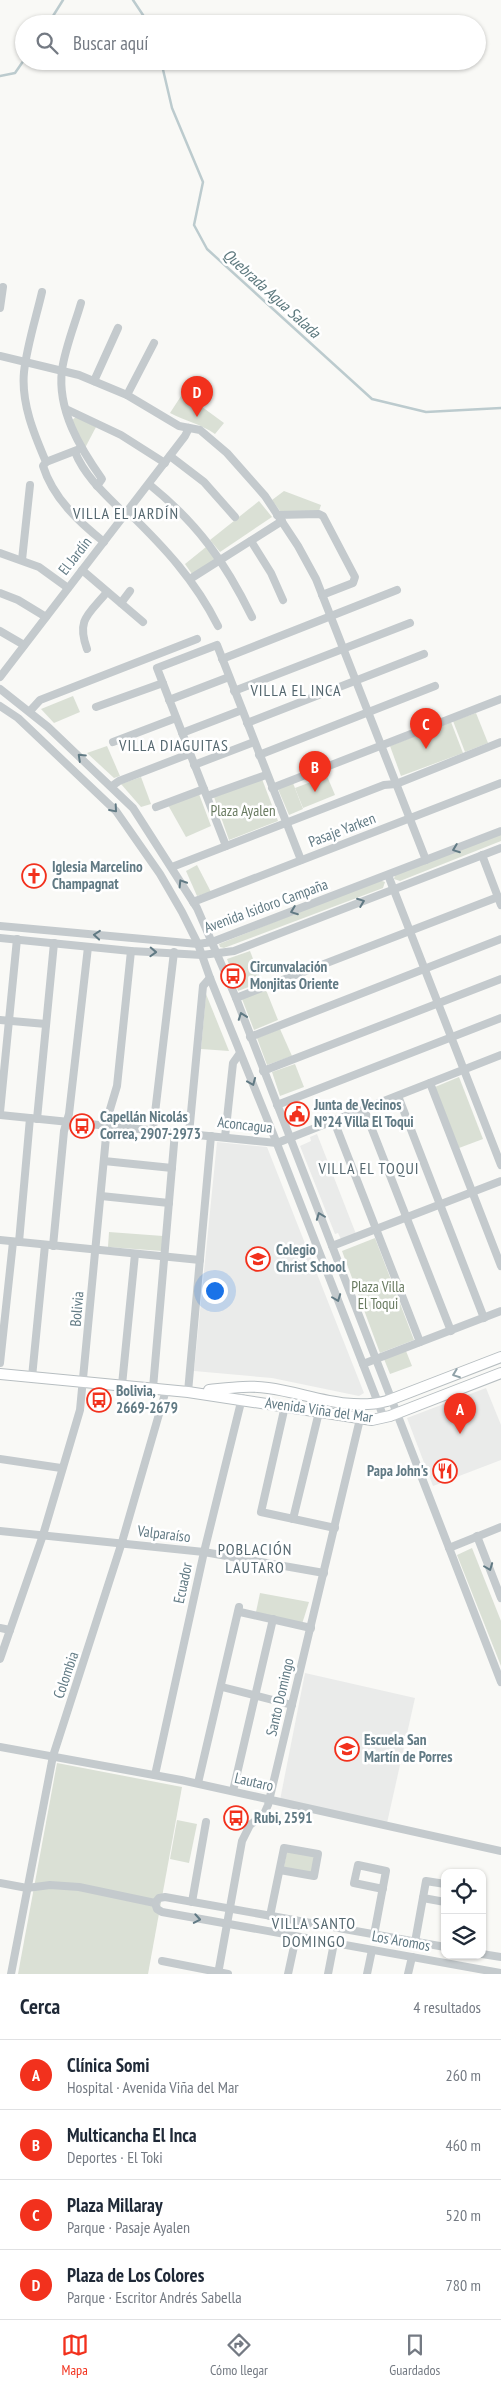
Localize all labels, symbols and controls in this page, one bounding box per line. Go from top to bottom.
search box [15,15,486,70]
icon: search [33,29,61,57]
text: Buscar aquí [73,31,148,55]
water label: Quebrada Agua Salada [219,244,326,343]
pin: D [181,376,213,417]
district label: VILLA EL JARDÍN [72,503,179,523]
street label: El Jardín [54,533,95,579]
district label: VILLA EL INCA [249,680,342,700]
pin: C [410,708,442,749]
district label: VILLA DIAGUITAS [118,735,229,755]
pin: B [299,751,331,792]
one-way arrow [78,754,87,763]
park label: Plaza Ayalen [211,801,275,820]
one-way arrow [108,803,117,812]
street label: Pasaje Yarken [306,808,378,851]
one-way arrow [452,843,460,853]
place label: Iglesia Marcelino Champagnat [52,857,143,893]
church icon: Iglesia Marcelino Champagnat [21,863,47,889]
street label: Avenida Isidoro Campaña [201,874,330,937]
one-way arrow [179,879,189,888]
one-way arrow [356,897,365,908]
one-way arrow [290,905,299,915]
one-way arrow [93,929,101,940]
one-way arrow [149,946,157,957]
place label: Circunvalación Monjitas Oriente [250,957,339,993]
bus stop icon: Circunvalación Monjitas Oriente [220,963,246,989]
one-way arrow [238,1012,248,1021]
one-way arrow [245,1077,256,1086]
place label: Junta de Vecinos N°24 Villa El Toqui [313,1095,414,1131]
public building icon: Junta de Vecinos N°24 Villa El Toqui [284,1101,310,1127]
place label: Capellán Nicolás Correa, 2907-2973 [100,1107,201,1143]
street label: Aconcagua [217,1112,274,1137]
bus stop icon: Capellán Nicolás Correa, 2907-2973 [69,1113,95,1139]
district label: VILLA EL TOQUI [317,1158,420,1178]
one-way arrow [316,1212,326,1221]
place label: Colegio Christ School [276,1240,346,1276]
school or university icon: Colegio Christ School [245,1246,271,1272]
park label: Plaza Villa El Toqui [351,1277,405,1313]
your location [202,1278,228,1304]
street label: Bolivia [65,1291,88,1327]
one-way arrow [331,1293,341,1302]
one-way arrow [452,1368,460,1378]
place label: Bolivia, 2669-2679 [116,1381,178,1417]
bus stop icon: Bolivia, 2669-2679 [86,1387,112,1413]
street label: Avenida Viña del Mar [264,1393,375,1427]
pin: A [444,1393,476,1434]
restaurant icon: Papa John's [432,1458,458,1484]
place label: Papa John's [367,1461,428,1480]
street label: Valparaíso [135,1521,192,1546]
district label: POBLACIÓN LAUTARO [218,1539,292,1577]
street label: Ecuador [169,1560,196,1605]
one-way arrow [483,1562,493,1571]
street label: Colombia [49,1649,82,1701]
street label: Santo Domingo [261,1656,298,1738]
place label: Escuela San Martín de Porres [364,1730,453,1766]
school or university icon: Escuela San Martín de Porres [334,1736,360,1762]
street label: Lautaro [233,1768,275,1795]
bus stop icon: Rubi, 2591 [223,1805,249,1831]
place label: Rubi, 2591 [254,1808,312,1827]
map controls [441,1869,486,1959]
button: locate [441,1869,486,1914]
one-way arrow [192,1913,201,1923]
district label: VILLA SANTO DOMINGO [271,1913,356,1951]
button: layers [441,1914,486,1959]
street label: Los Aromos [370,1926,432,1955]
text: Cerca [20,1993,60,2020]
text: 4 resultados [413,1997,481,2017]
text: Clínica Somi [67,2053,149,2077]
text: A [32,2065,40,2085]
text: 260 m [446,2065,481,2085]
text: Hospital · Avenida Viña del Mar [67,2077,239,2097]
text: Multicancha El Inca [67,2123,197,2147]
text: B [32,2135,40,2155]
text: 460 m [446,2135,481,2155]
text: Deportes · El Toki [67,2147,163,2167]
text: Plaza Millaray [67,2193,163,2217]
text: C [32,2205,40,2225]
text: 520 m [446,2205,481,2225]
text: Parque · Pasaje Ayalen [67,2217,190,2237]
text: Plaza de Los Colores [67,2263,204,2287]
text: D [32,2275,40,2295]
text: 780 m [446,2275,481,2295]
text: Parque · Escritor Andrés Sabella [67,2287,242,2307]
tab: Mapa [61,2331,89,2379]
tab: Cómo llegar [210,2331,268,2379]
tab: Guardados [389,2331,440,2379]

